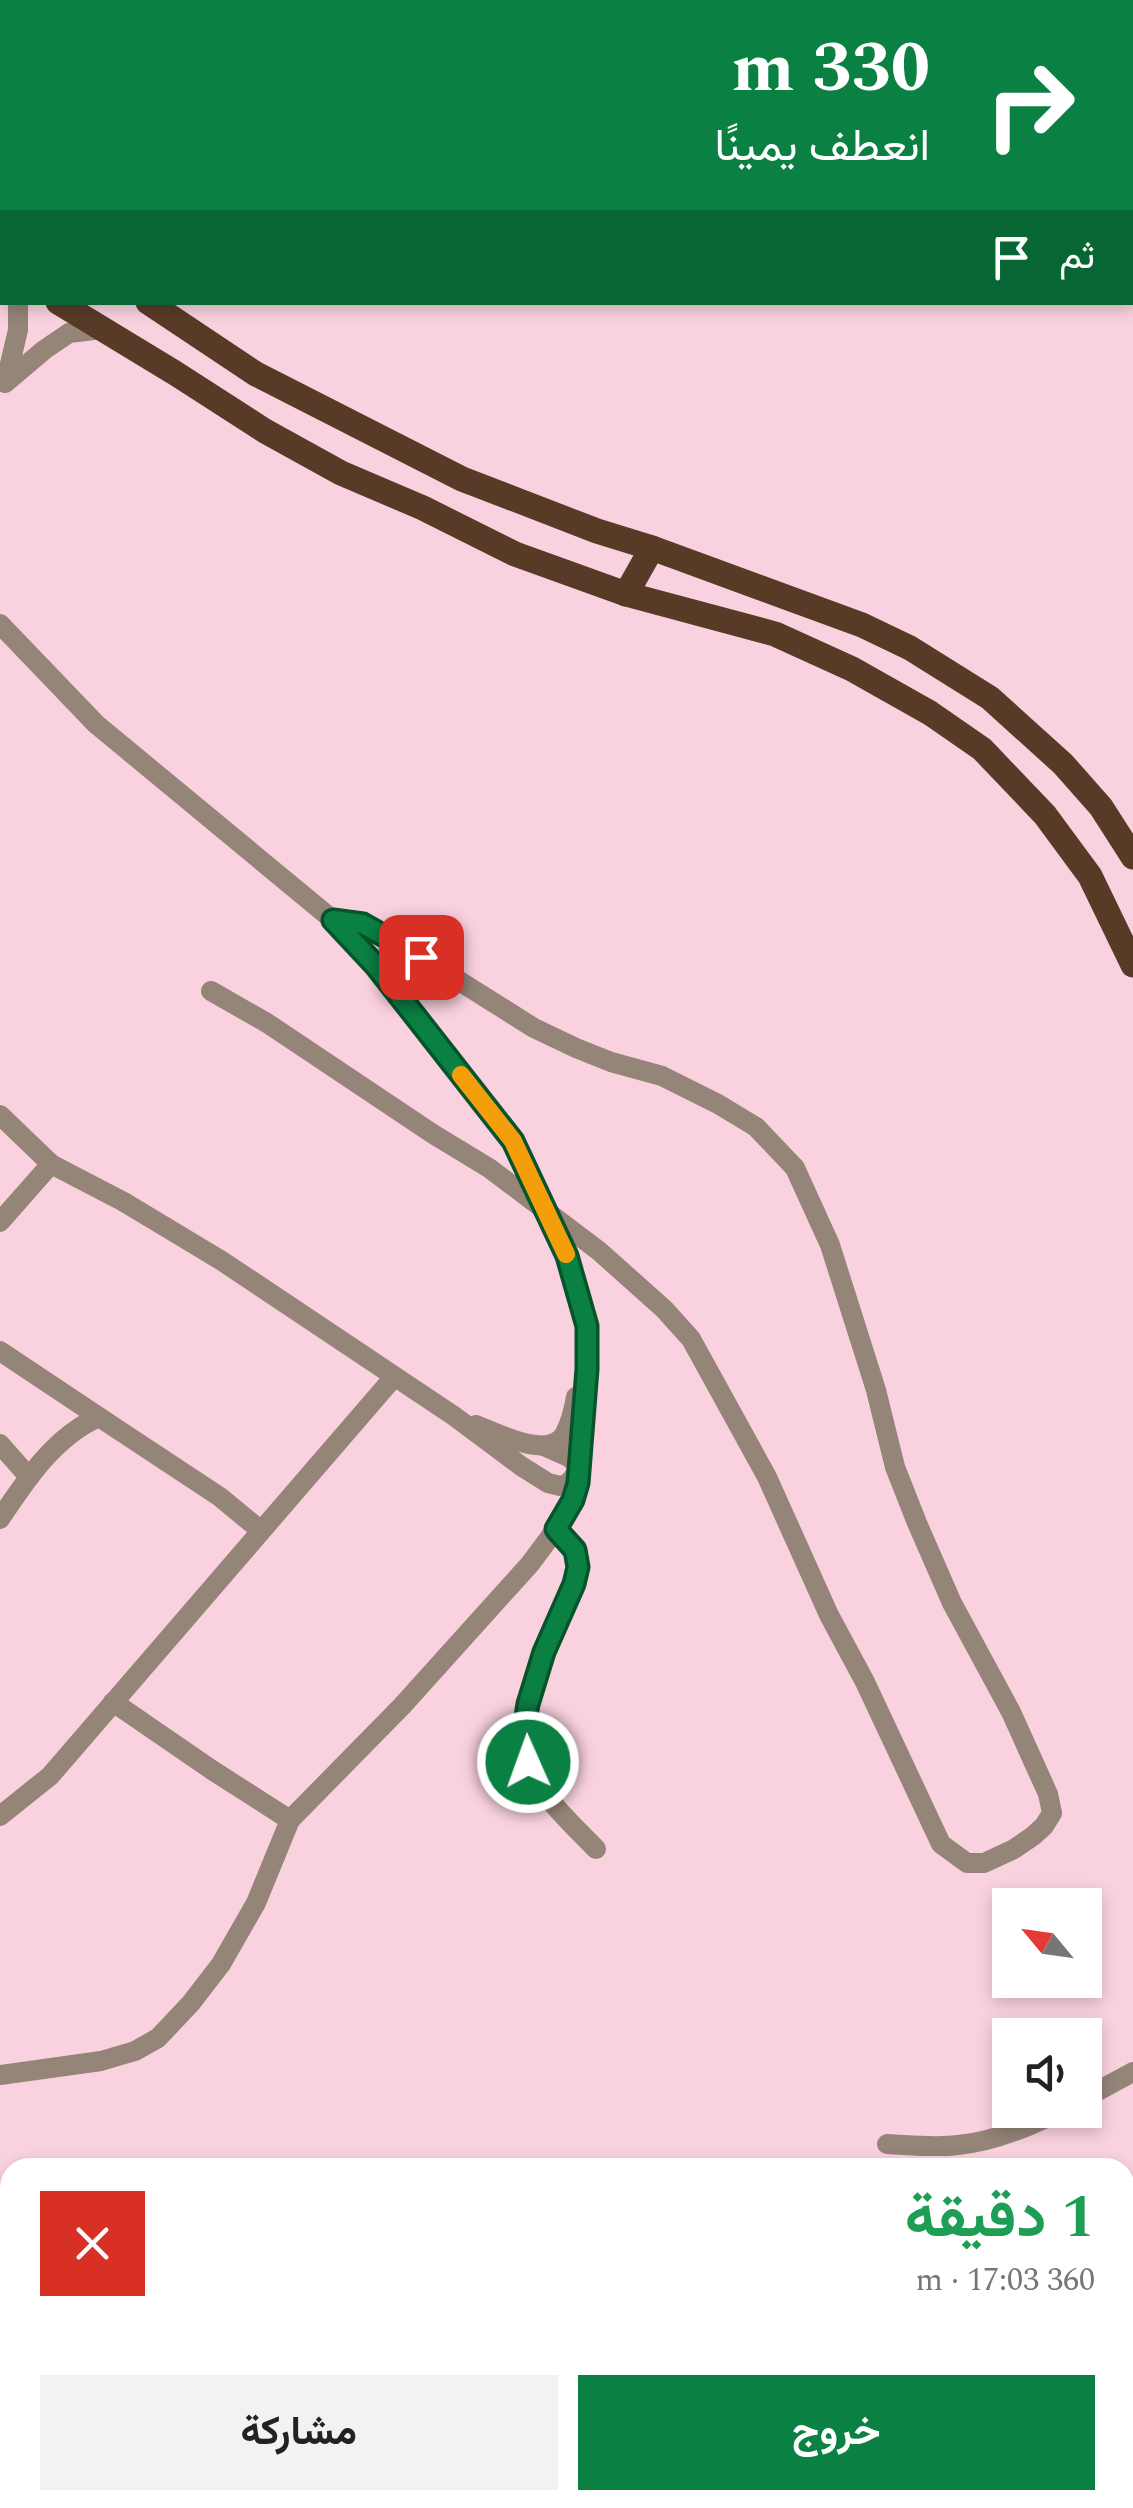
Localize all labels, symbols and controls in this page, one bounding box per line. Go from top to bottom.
text: 330 m [732,16,930,122]
icon: right [965,40,1095,170]
text: انعطف يمينًا [714,112,930,181]
text: ثم [1059,228,1095,286]
icon: arrive [984,230,1039,285]
pin [379,915,464,1000]
icon: arrive [394,930,449,985]
position arrow [476,1710,580,1814]
north arrow [992,1888,1102,1998]
map controls [992,1888,1102,2128]
button: sound [992,2018,1102,2128]
text: 1 دقيقة [905,2172,1095,2264]
button: close [40,2191,145,2296]
text: 360 m · 17:03 [915,2256,1095,2305]
button: مشاركة [40,2375,558,2490]
button: خروج [578,2375,1095,2490]

